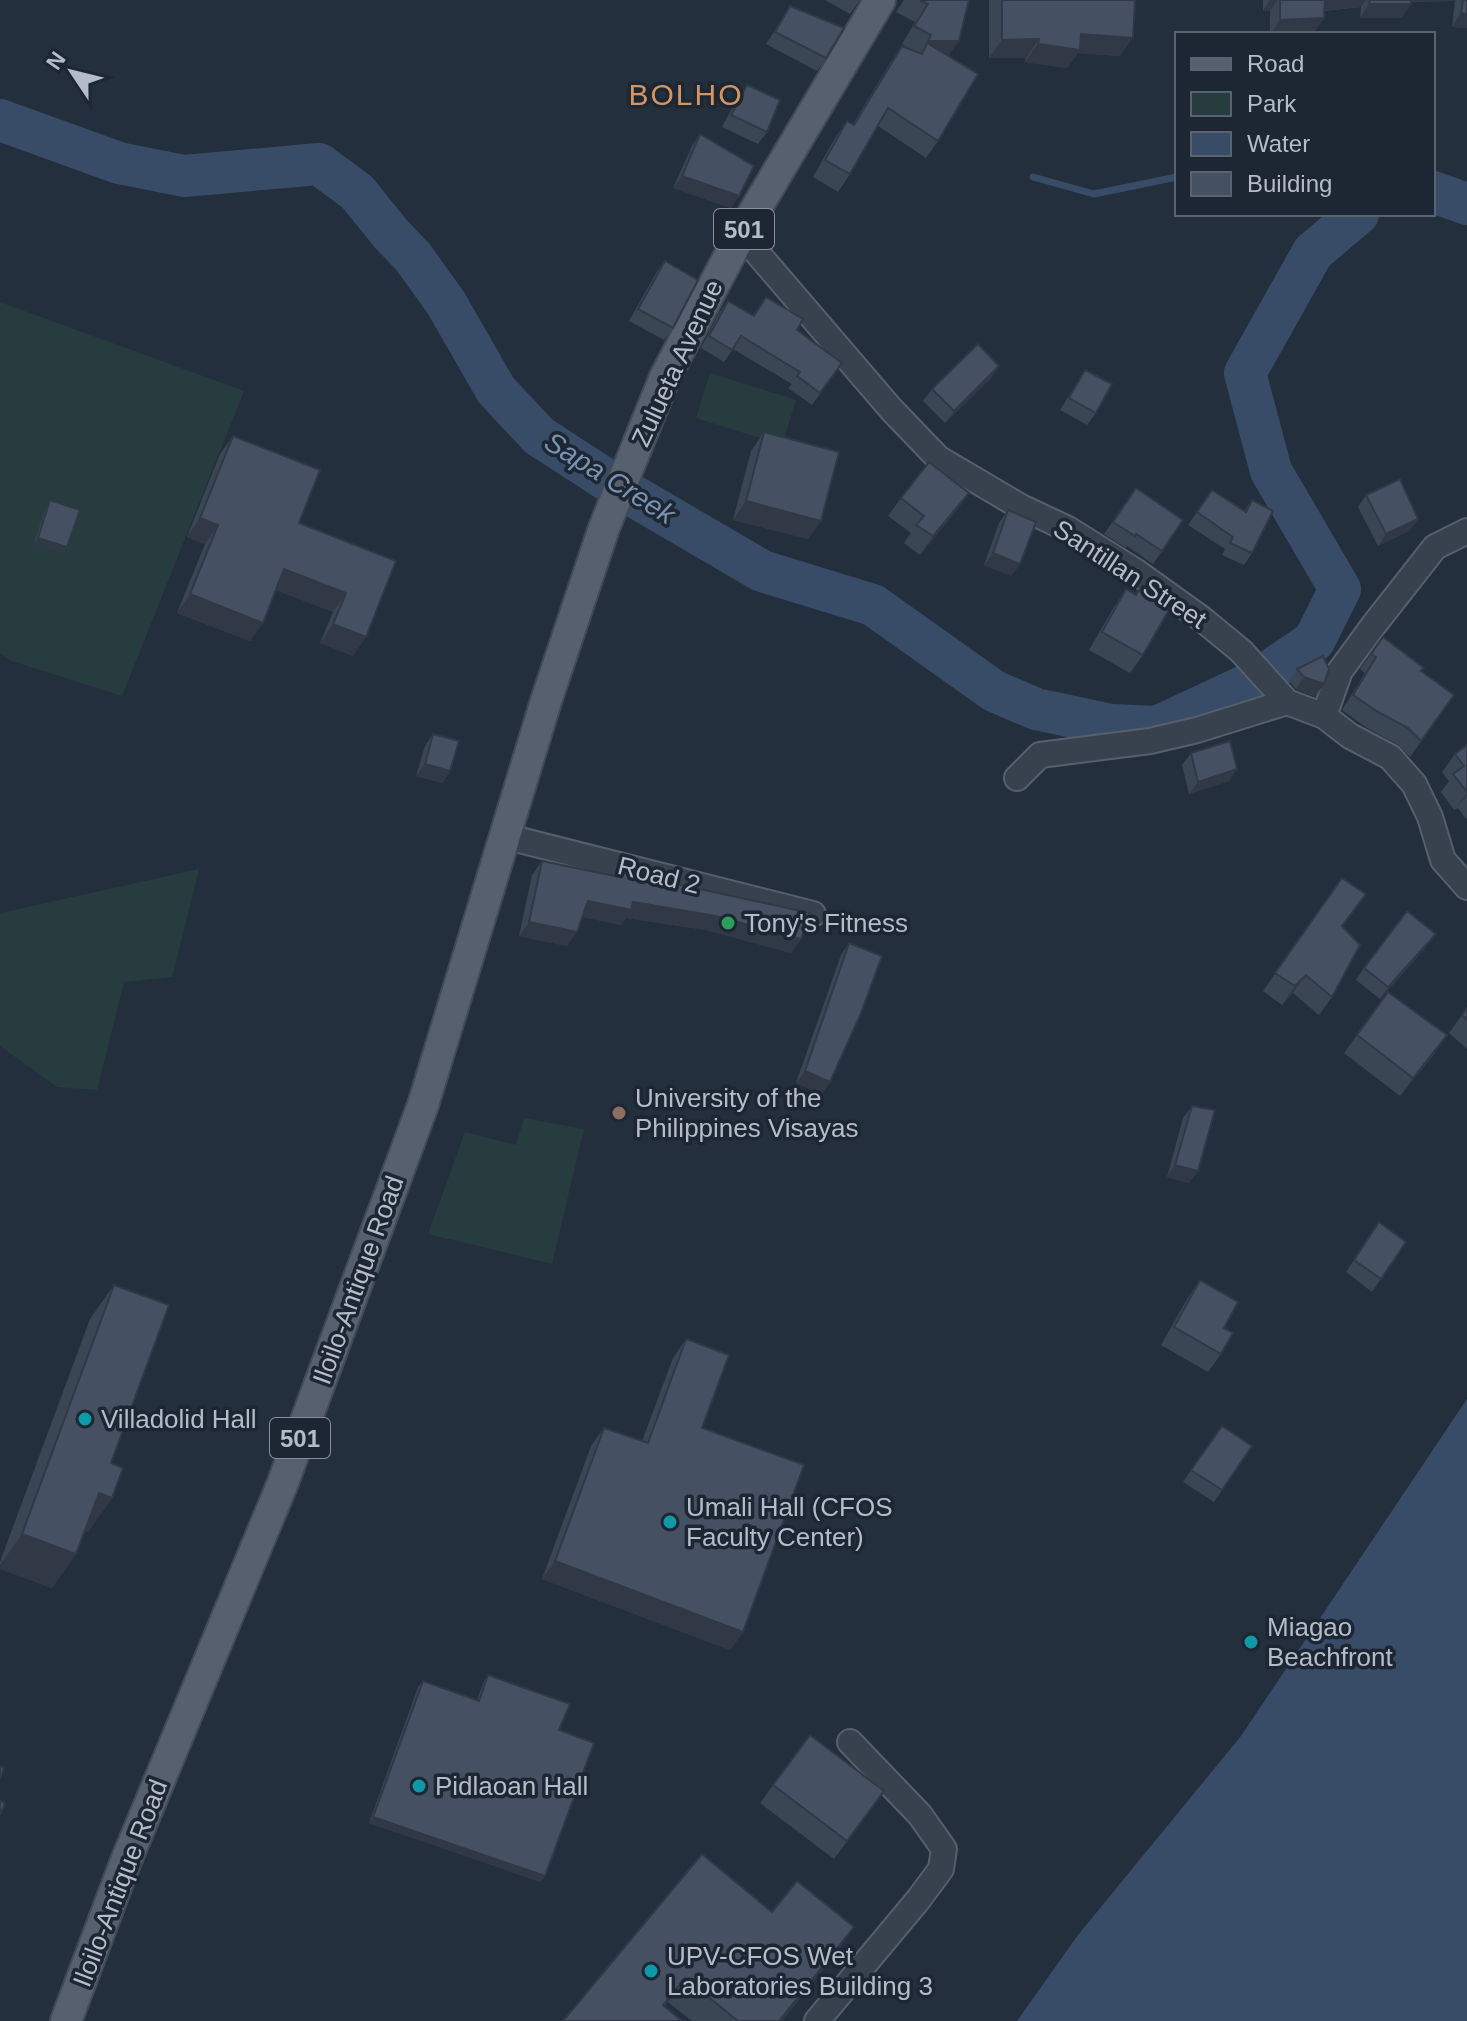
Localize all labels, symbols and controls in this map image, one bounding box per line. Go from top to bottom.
north arrow [32,32,112,112]
legend [1175,32,1435,216]
text: N [41,47,71,74]
text: Road [1247,50,1304,77]
district label: BOLHO [628,78,744,111]
text: Park [1247,90,1297,117]
text: Water [1247,130,1310,157]
text: Building [1247,170,1332,197]
road number: 501 [714,209,774,249]
street label: Zulueta Avenue [625,275,729,451]
water label: Sapa Creek [539,426,683,531]
street label: Santillan Street [1048,513,1213,635]
street label: Road 2 [615,850,703,900]
place label: Tony's Fitness [744,908,908,938]
marker: Tony's Fitness [719,914,737,932]
place label: University of the Philippines Visayas [635,1083,859,1143]
marker: University of the Philippines Visayas [610,1104,628,1122]
street label: Iloilo-Antique Road [306,1172,410,1388]
place label: Villadolid Hall [101,1404,257,1434]
marker: Villadolid Hall [76,1410,94,1428]
road number: 501 [270,1418,330,1458]
place label: Umali Hall (CFOS Faculty Center) [686,1492,893,1552]
marker: Umali Hall (CFOS Faculty Center) [661,1513,679,1531]
place label: Miagao Beachfront [1267,1612,1394,1672]
marker: Miagao Beachfront [1242,1633,1260,1651]
place label: Pidlaoan Hall [435,1771,588,1801]
street label: Iloilo-Antique Road [67,1775,173,1991]
marker: Pidlaoan Hall [410,1777,428,1795]
place label: UPV-CFOS Wet Laboratories Building 3 [667,1941,933,2001]
marker: UPV-CFOS Wet Laboratories Building 3 [642,1962,660,1980]

